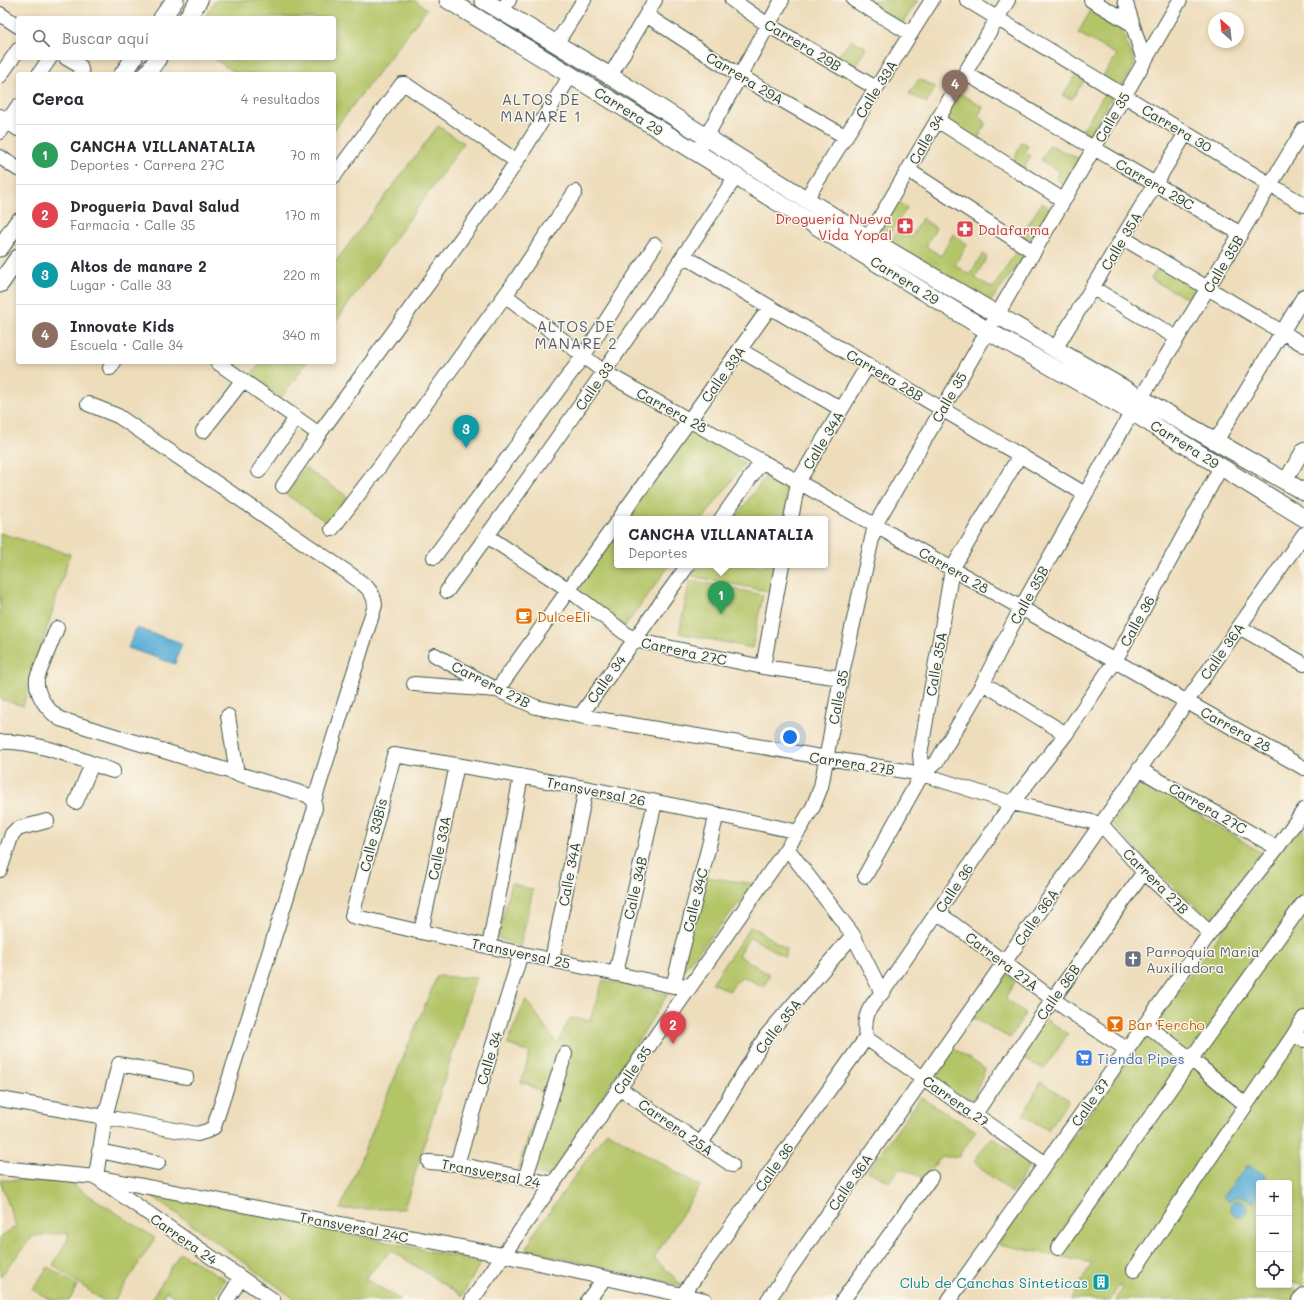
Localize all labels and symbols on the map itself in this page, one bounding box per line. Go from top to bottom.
north arrow [1208,12,1244,48]
street label: Carrera 29B [761,15,845,75]
street label: Carrera 29A [703,47,787,109]
street label: Calle 33A [851,56,901,122]
pin: 4 [942,70,968,103]
street label: Carrera 29 [591,82,667,140]
street label: Calle 35 [1090,88,1134,146]
district label: ALTOS DE MANARE 1 [500,89,582,126]
street label: Carrera 30 [1138,100,1216,157]
street label: Calle 34 [904,110,948,168]
street label: Carrera 29C [1112,154,1198,214]
street label: Calle 35A [1096,208,1146,274]
place label: Droguería Nueva Vida Yopal [775,209,892,244]
pharmacy icon: Droguería Nueva Vida Yopal [895,216,915,236]
pharmacy icon: Dalafarma [955,219,975,239]
place label: Dalafarma [978,220,1050,239]
street label: Calle 35B [1198,232,1248,296]
street label: Carrera 29 [867,251,943,309]
district label: ALTOS DE MANARE 2 [534,316,618,353]
street label: Calle 33A [697,342,749,406]
street label: Carrera 28B [843,345,927,405]
street label: Calle 33 [570,358,618,414]
street label: Calle 35 [927,368,971,426]
street label: Carrera 28 [633,383,711,437]
street label: Calle 34A [798,407,848,473]
pin: 3 [453,415,479,448]
street label: Carrera 29 [1147,415,1223,473]
street label: Carrera 28 [915,542,993,598]
street label: Calle 35B [1005,562,1053,628]
pin: 1 [708,581,734,614]
street label: Calle 36 [1115,592,1159,650]
cafe icon: DulceEli [514,606,534,626]
place label: DulceEli [537,607,591,626]
street label: Calle 36A [1196,619,1248,683]
street label: Calle 35A [921,630,951,698]
street label: Carrera 27C [639,633,729,669]
street label: Calle 34 [582,650,630,707]
street label: Carrera 27B [448,656,534,712]
street label: Calle 35 [823,668,853,726]
street label: Carrera 28 [1197,702,1275,756]
your location [780,727,800,747]
street label: Carrera 27B [808,747,896,779]
street label: Transversal 26 [545,772,647,810]
street label: Carrera 27C [1165,778,1251,838]
street label: Calle 33Bis [355,796,391,874]
street label: Calle 33A [423,814,455,882]
street label: Calle 34A [553,840,585,908]
street label: Carrera 27B [1119,844,1193,918]
street label: Calle 34B [619,855,651,921]
street label: Calle 36 [931,860,977,916]
street label: Calle 34C [678,866,712,934]
street label: Calle 36A [1010,885,1062,949]
street label: Carrera 27A [962,927,1042,995]
street label: Transversal 25 [470,933,572,973]
place label: Parroquia Maria Auxiliadora [1146,942,1260,977]
church icon: Parroquia Maria Auxiliadora [1123,949,1143,969]
street label: Calle 36B [1032,960,1084,1024]
street label: Calle 35A [751,995,805,1057]
pin: 2 [660,1011,686,1044]
bar icon: Bar Fercho [1105,1014,1125,1034]
place label: Bar Fercho [1128,1015,1205,1034]
street label: Calle 34 [472,1028,506,1087]
street label: Calle 35 [608,1042,656,1098]
supermarket icon: Tienda Pipes [1074,1048,1094,1068]
place label: Tienda Pipes [1097,1049,1185,1068]
street label: Carrera 27 [919,1071,993,1131]
street label: Calle 37 [1066,1074,1114,1130]
street label: Carrera 25A [635,1094,717,1160]
street label: Calle 36 [750,1139,798,1195]
street label: Calle 36A [824,1150,876,1214]
street label: Transversal 24 [440,1154,543,1192]
street label: Transversal 24C [298,1207,410,1247]
street label: Carrera 24 [147,1209,222,1270]
building icon: Club de Canchas Sinteticas [1091,1272,1111,1292]
place label: Club de Canchas Sinteticas [900,1273,1088,1292]

